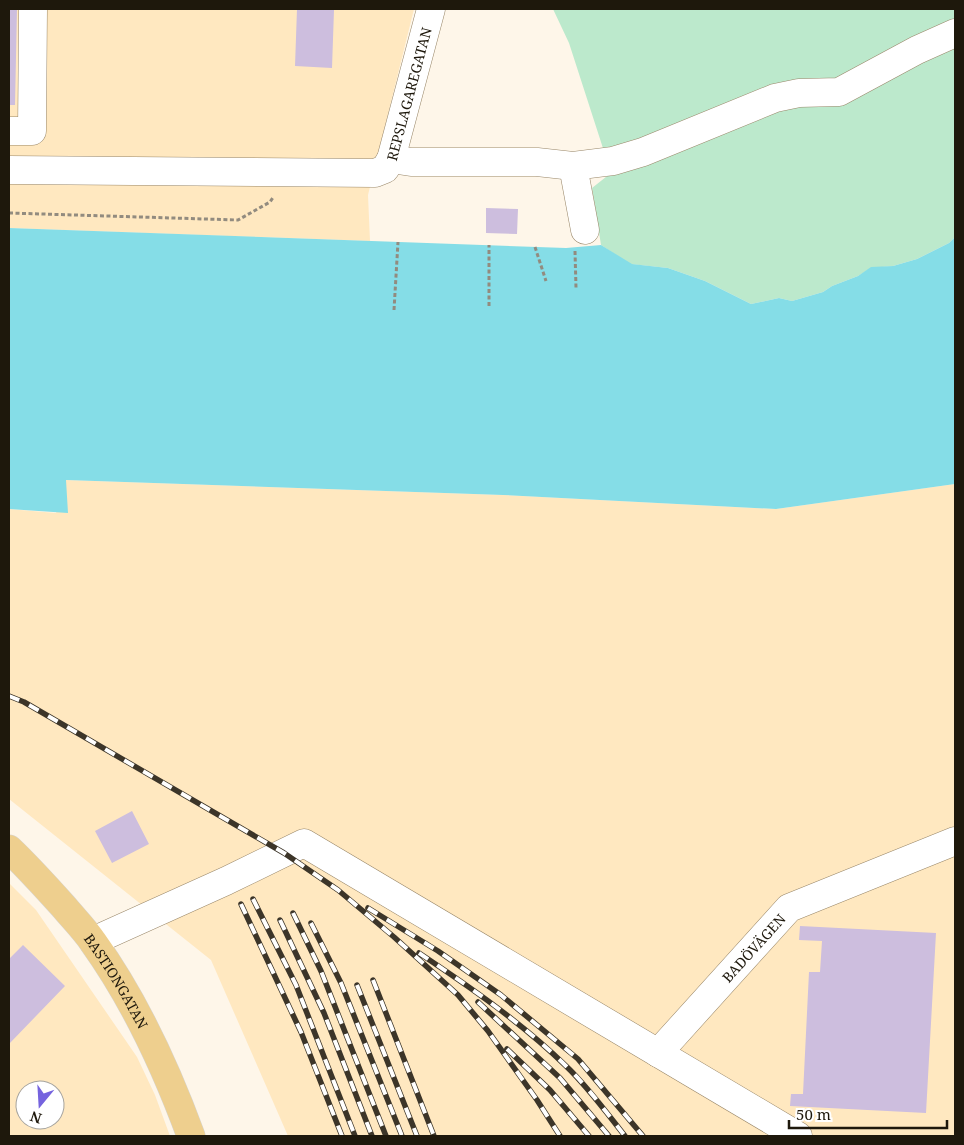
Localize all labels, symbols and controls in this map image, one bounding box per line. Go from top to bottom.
street label: REPSLAGAREGATAN [382,25,435,163]
street label: BADÖVÄGEN [717,909,789,986]
street label: BASTIONGATAN [80,929,153,1032]
north arrow [15,1080,65,1130]
scale bar [789,1098,946,1130]
text: 50 m [796,1104,831,1124]
text: N [28,1107,44,1129]

